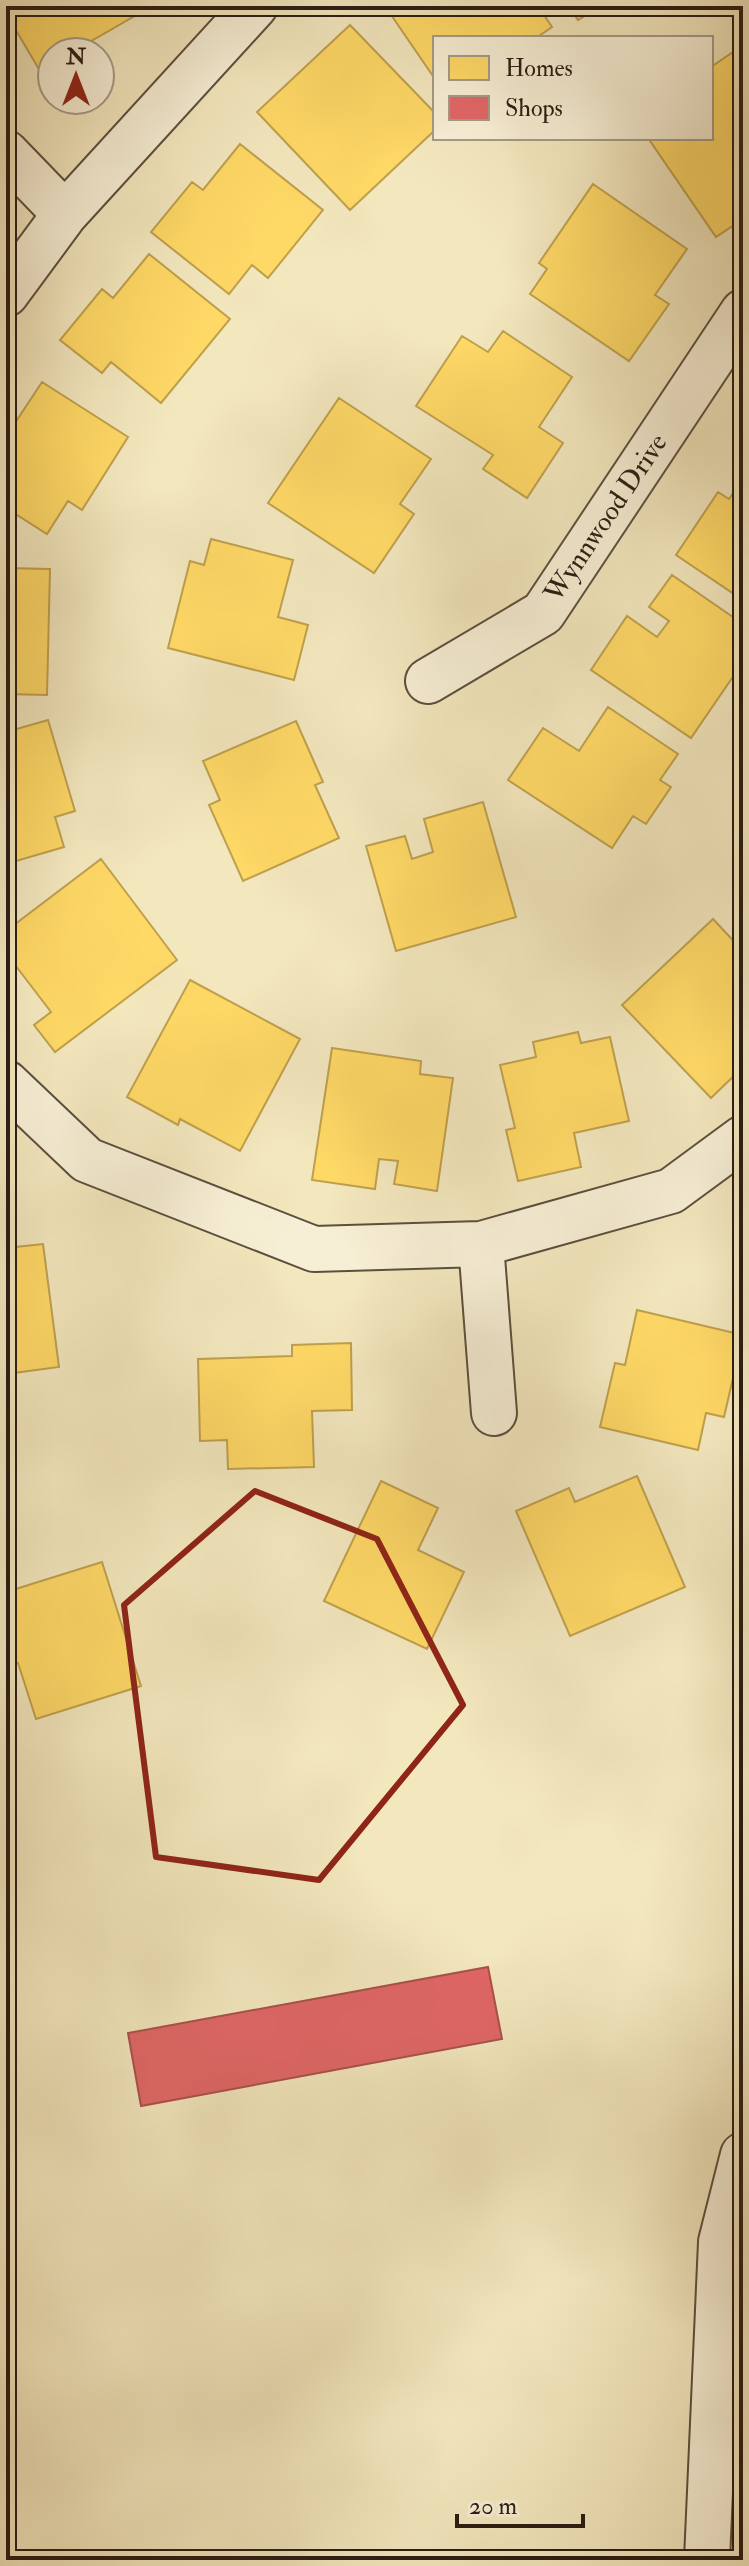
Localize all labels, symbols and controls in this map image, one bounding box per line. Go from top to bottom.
north arrow [36,36,116,116]
legend [433,36,713,140]
text: N [65,43,86,71]
text: Homes [505,53,573,84]
text: Shops [505,93,563,124]
street label: Wynnwood Drive [536,427,675,610]
scale bar [457,2478,583,2528]
text: 20 m [469,2491,518,2522]

